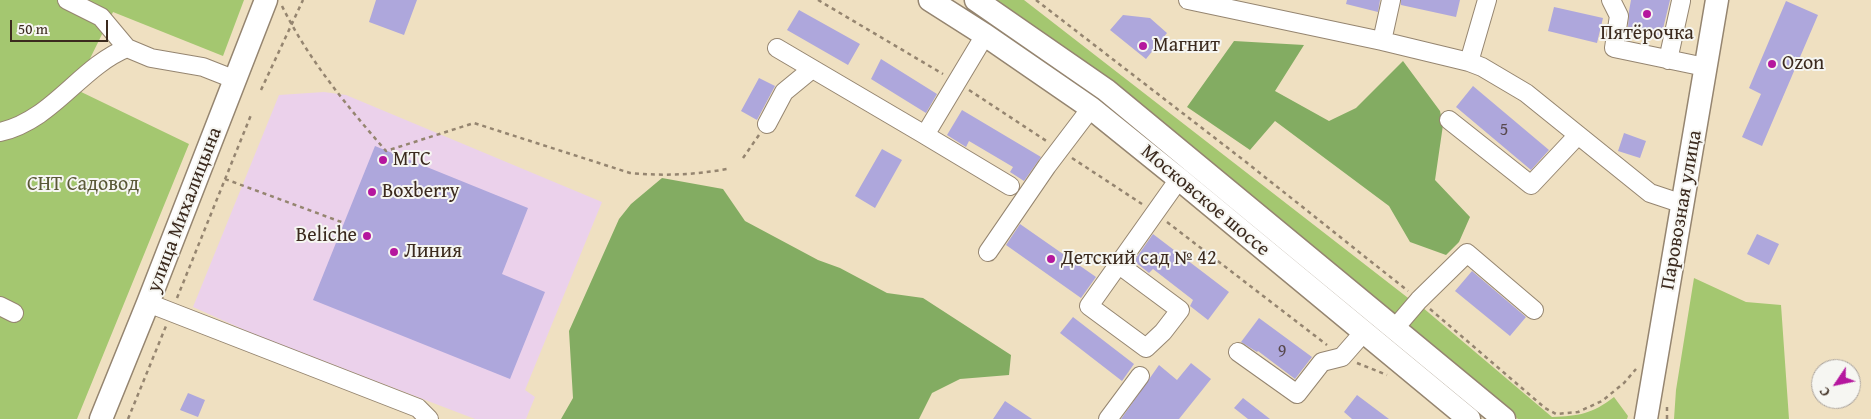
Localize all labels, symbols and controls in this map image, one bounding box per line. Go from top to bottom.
marker: Пятёрочка [1641,8,1653,20]
scale bar [12,10,110,42]
text: 50 m [18,18,48,39]
place label: Пятёрочка [1600,22,1694,46]
place label: Магнит [1153,34,1220,58]
marker: Магнит [1137,40,1149,52]
place label: Ozon [1782,52,1824,76]
marker: Ozon [1766,58,1778,70]
house number: 5 [1500,119,1508,141]
street label: улица Михалицына [142,124,228,296]
street label: Паровозная улица [1656,128,1708,292]
street label: Московское шоссе [1136,140,1274,262]
place label: МТС [393,148,431,172]
marker: МТС [377,154,389,166]
park label: СНТ Садовод [27,173,139,197]
place label: Boxberry [382,180,460,204]
marker: Boxberry [366,186,378,198]
place label: Beliche [296,224,357,248]
marker: Beliche [361,230,373,242]
place label: Линия [404,240,462,264]
marker: Линия [388,246,400,258]
place label: Детский сад № 42 [1061,247,1217,271]
marker: Детский сад № 42 [1045,253,1057,265]
house number: 9 [1278,341,1286,363]
north arrow [1811,359,1861,409]
text: С [1814,383,1835,401]

